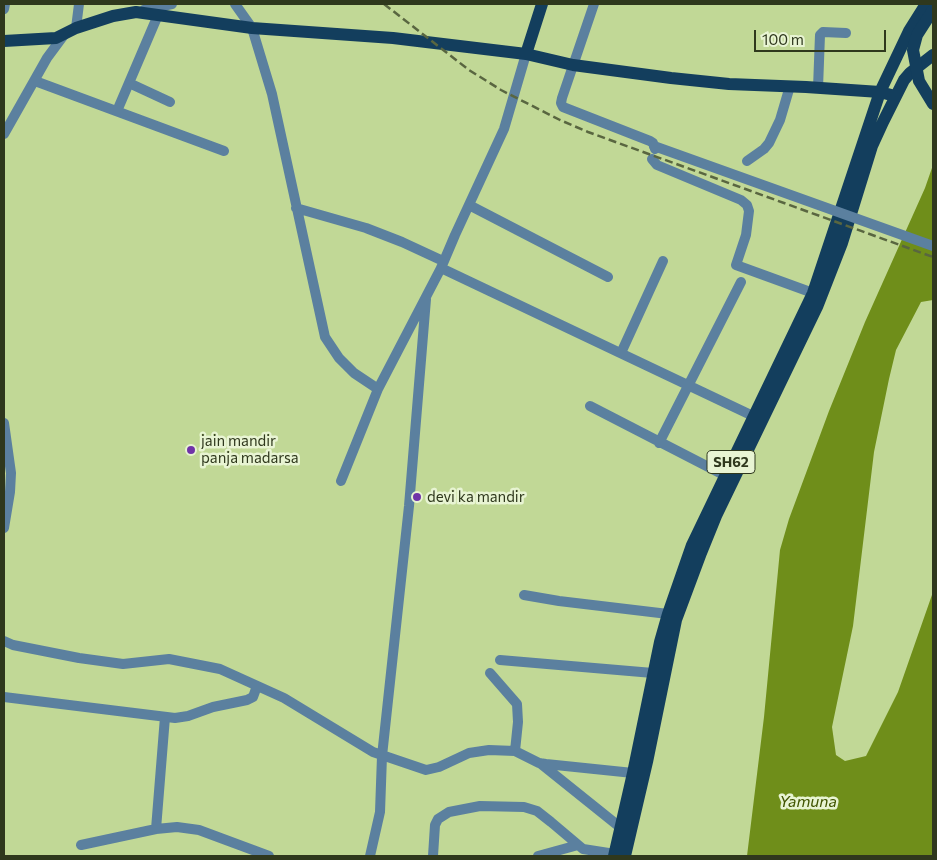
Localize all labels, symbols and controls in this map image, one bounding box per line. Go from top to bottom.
scale bar [757,20,890,52]
text: 100 m [762,30,804,48]
place label: jain mandir panja madarsa [201,432,299,467]
marker: jain mandir panja madarsa [185,444,197,456]
road number: SH62 [707,451,755,474]
place label: devi ka mandir [427,488,525,506]
marker: devi ka mandir [411,491,423,503]
water label: Yamuna [779,792,837,812]

